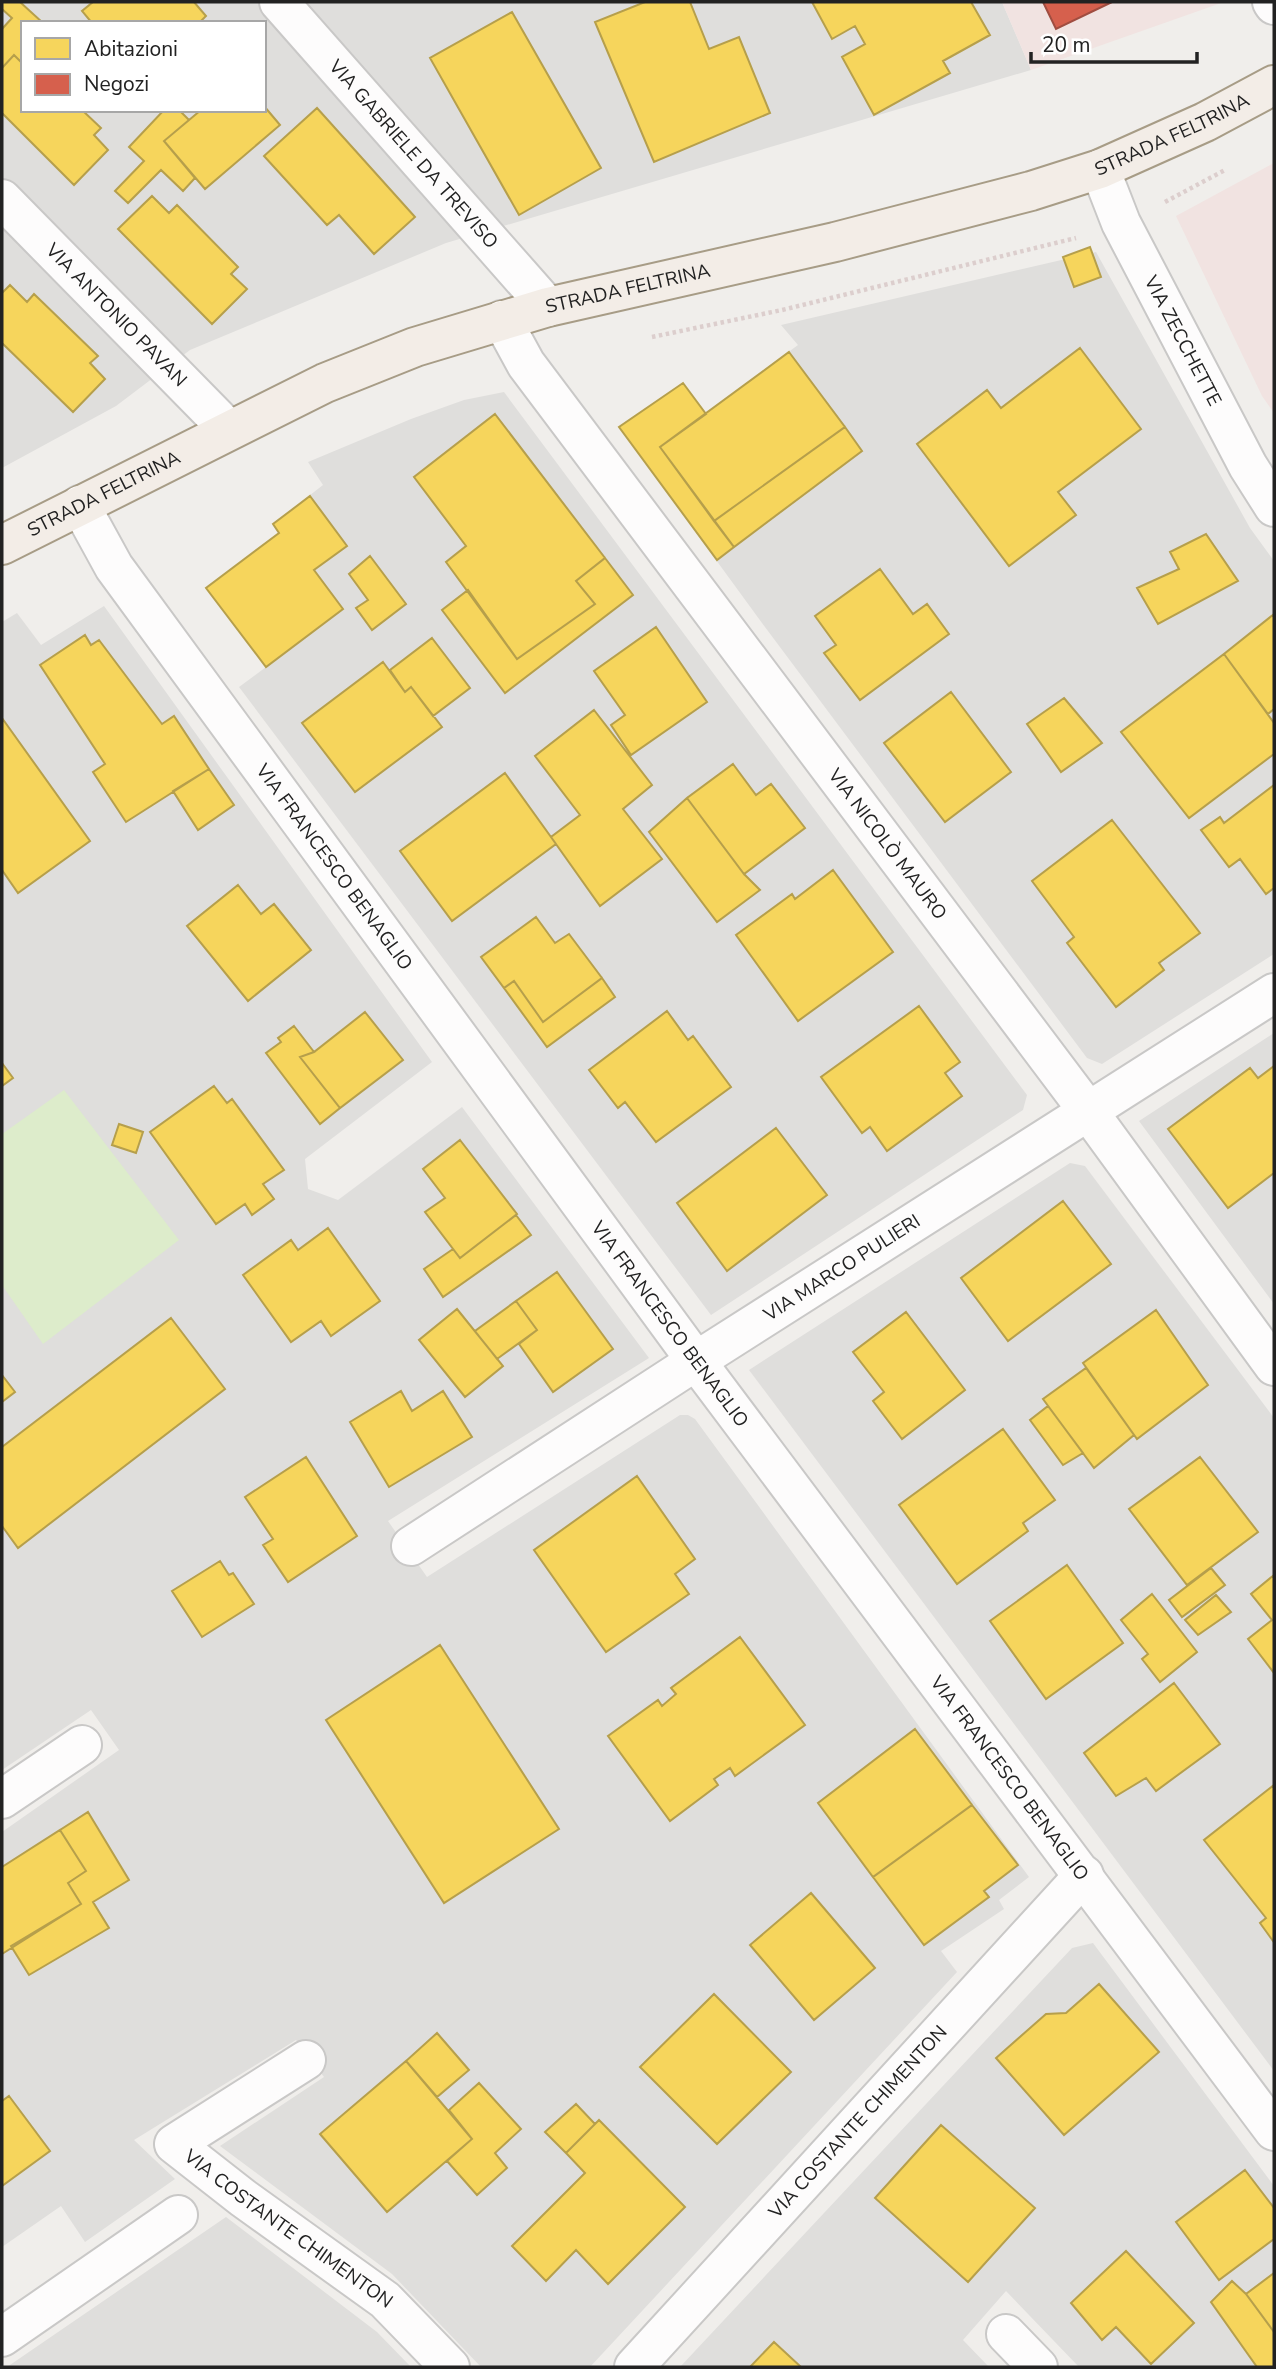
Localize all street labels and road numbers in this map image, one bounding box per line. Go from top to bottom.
street label: VIA GABRIELE DA TREVISO [322,53,504,254]
street label: STRADA FELTRINA [1091,87,1254,183]
street label: VIA ANTONIO PAVAN [39,237,193,393]
street label: STRADA FELTRINA [543,258,713,320]
street label: VIA ZECCHETTE [1137,270,1227,411]
street label: STRADA FELTRINA [23,445,185,543]
street label: VIA FRANCESCO BENAGLIO [249,758,418,976]
street label: VIA NICOLÒ MAURO [821,763,953,925]
street label: VIA MARCO PULIERI [758,1208,925,1328]
street label: VIA FRANCESCO BENAGLIO [584,1215,754,1433]
street label: VIA FRANCESCO BENAGLIO [923,1670,1095,1886]
street label: VIA COSTANTE CHIMENTON [762,2020,953,2225]
street label: VIA COSTANTE CHIMENTON [178,2143,398,2314]

